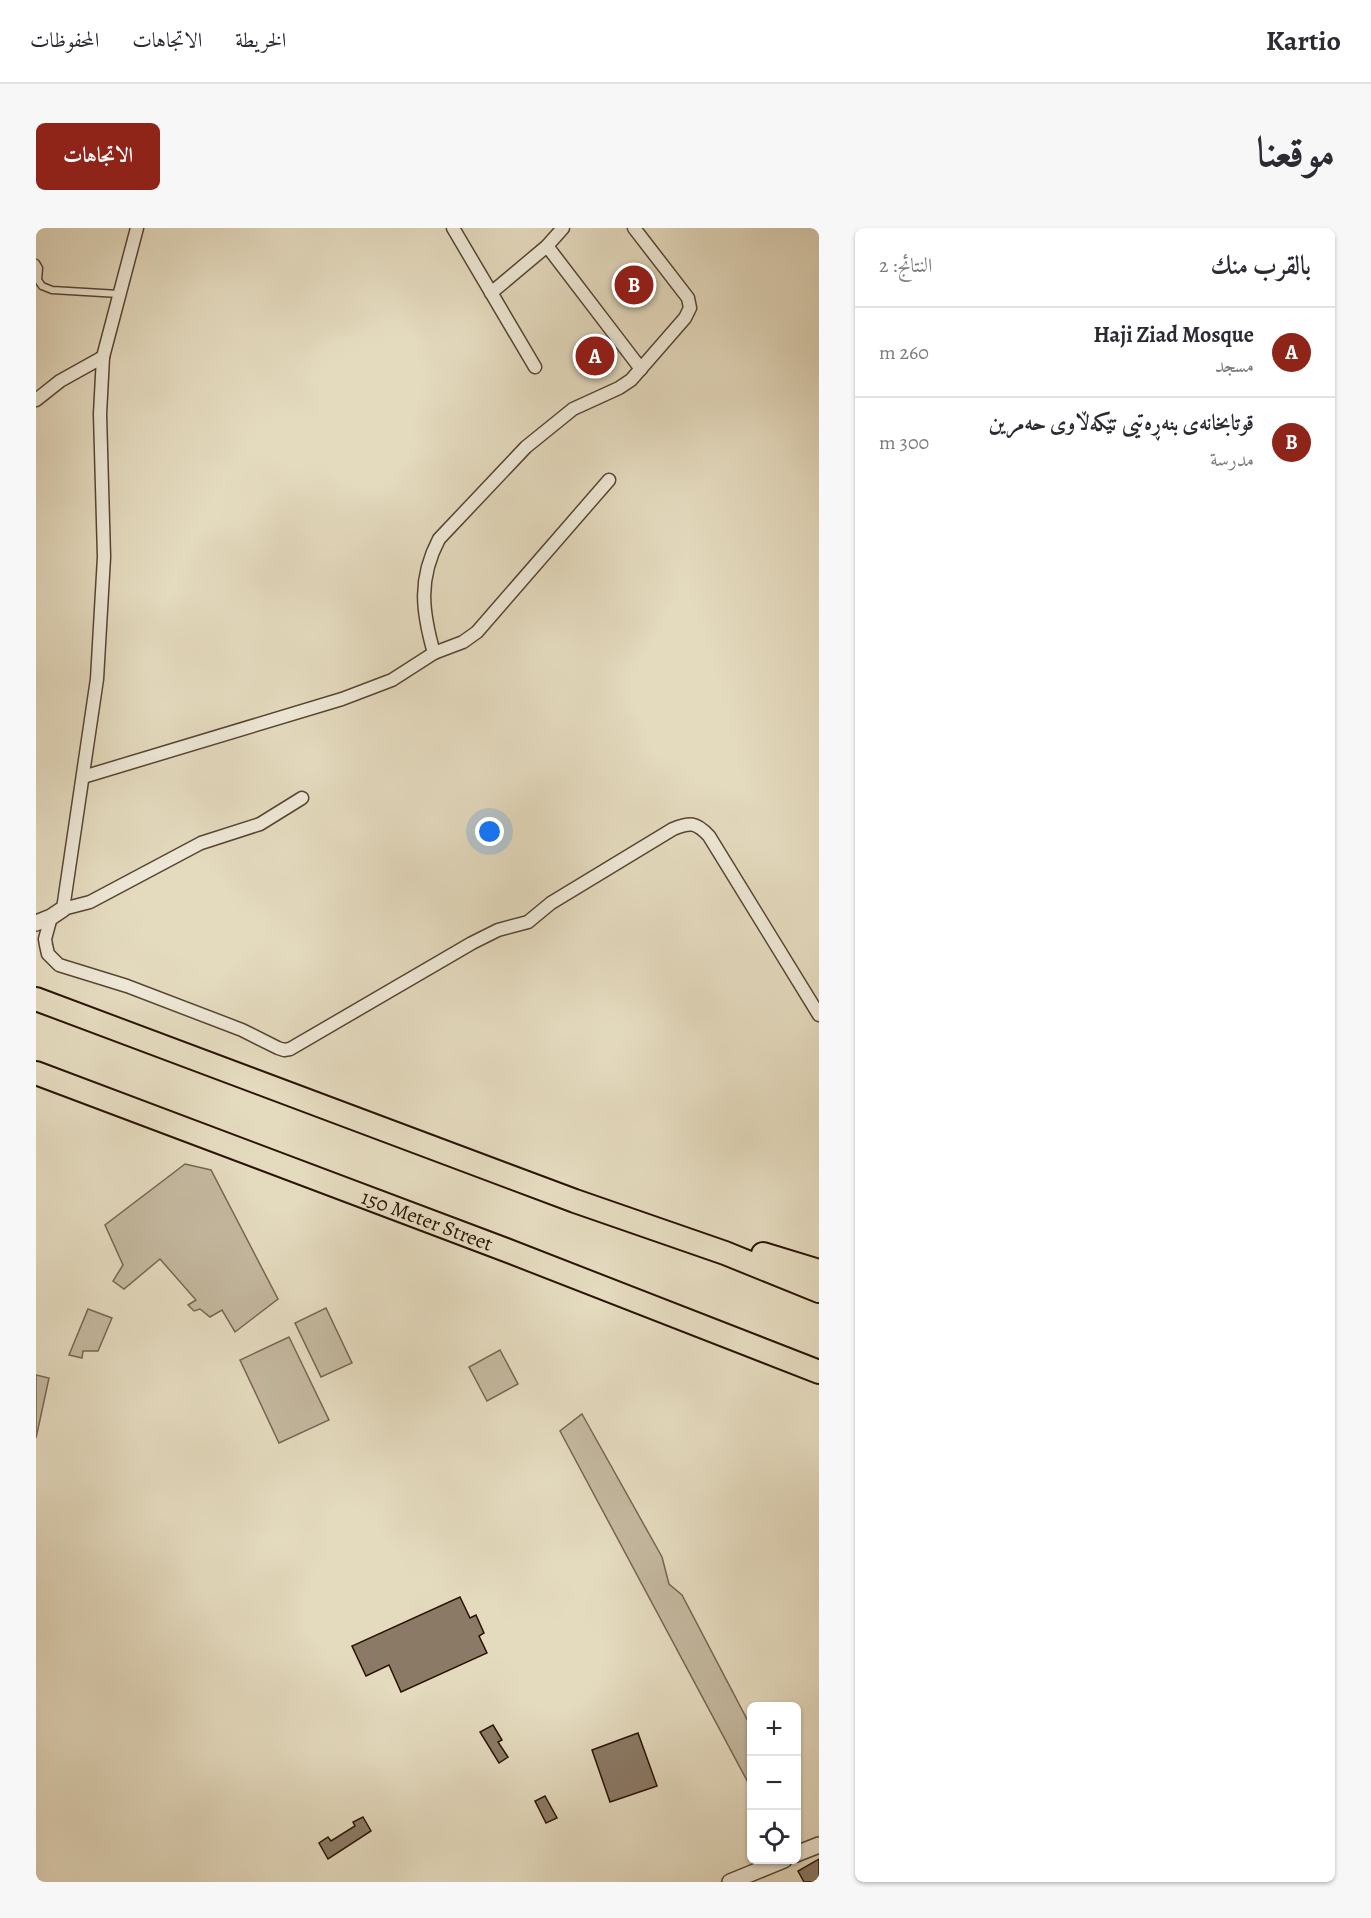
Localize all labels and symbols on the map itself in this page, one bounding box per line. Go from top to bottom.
pin: B [614,262,654,308]
pin: A [576,334,614,378]
your location [475,817,504,846]
street label: 150 Meter Street [357,1183,497,1258]

